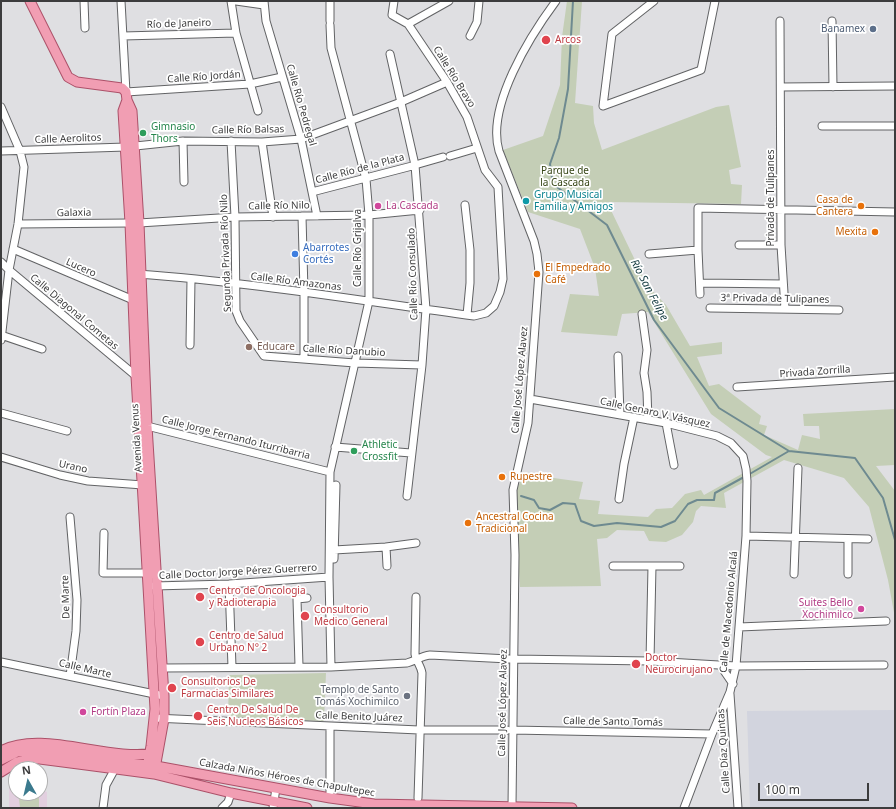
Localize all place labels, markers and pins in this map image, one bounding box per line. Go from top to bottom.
place label: Banamex [821,23,865,35]
marker: Banamex [868,24,878,34]
marker: Arcos [540,34,552,46]
place label: Arcos [555,34,581,46]
place label: Gimnasio Thors [151,121,195,144]
marker: Gimnasio Thors [138,128,148,138]
place label: Grupo Musical Familia y Amigos [534,189,613,212]
place label: Casa de Cantera [816,194,853,218]
marker: Grupo Musical Familia y Amigos [521,196,531,206]
place label: La Cascada [386,200,438,212]
marker: La Cascada [373,201,383,211]
marker: Casa de Cantera [856,201,866,211]
place label: Mexita [835,226,867,238]
marker: Mexita [870,227,880,237]
place label: Abarrotes Cortés [303,242,349,266]
marker: Abarrotes Cortés [290,249,300,259]
place label: El Empedrado Café [545,262,610,286]
marker: El Empedrado Café [532,269,542,279]
place label: Educare [257,341,295,353]
marker: Educare [244,342,254,352]
place label: Athletic Crossfit [362,439,398,462]
marker: Athletic Crossfit [349,446,359,456]
place label: Rupestre [510,471,552,483]
marker: Rupestre [497,472,507,482]
place label: Ancestral Cocina Tradicional [476,511,554,534]
marker: Ancestral Cocina Tradicional [463,518,473,528]
place label: Centro de Oncologia y Radioterapia [209,585,306,608]
marker: Centro de Oncologia y Radioterapia [194,591,206,603]
place label: Suites Bello Xochimilco [799,597,853,620]
place label: Consultorio Medico General [314,604,388,628]
marker: Suites Bello Xochimilco [856,604,866,614]
marker: Consultorio Medico General [299,610,311,622]
place label: Centro de Salud Urbano N° 2 [209,630,284,654]
marker: Centro de Salud Urbano N° 2 [194,636,206,648]
place label: Doctor Neurocirujano [645,652,713,676]
marker: Doctor Neurocirujano [630,658,642,670]
place label: Consultorios De Farmacias Similares [181,676,274,700]
marker: Consultorios De Farmacias Similares [166,682,178,694]
place label: Templo de Santo Tomás Xochimilco [315,684,399,708]
marker: Templo de Santo Tomás Xochimilco [402,691,412,701]
place label: Centro De Salud De Seis Nucleos Básicos [207,704,303,728]
place label: Fortín Plaza [91,706,146,718]
marker: Fortín Plaza [78,707,88,717]
marker: Centro De Salud De Seis Nucleos Básicos [192,710,204,722]

